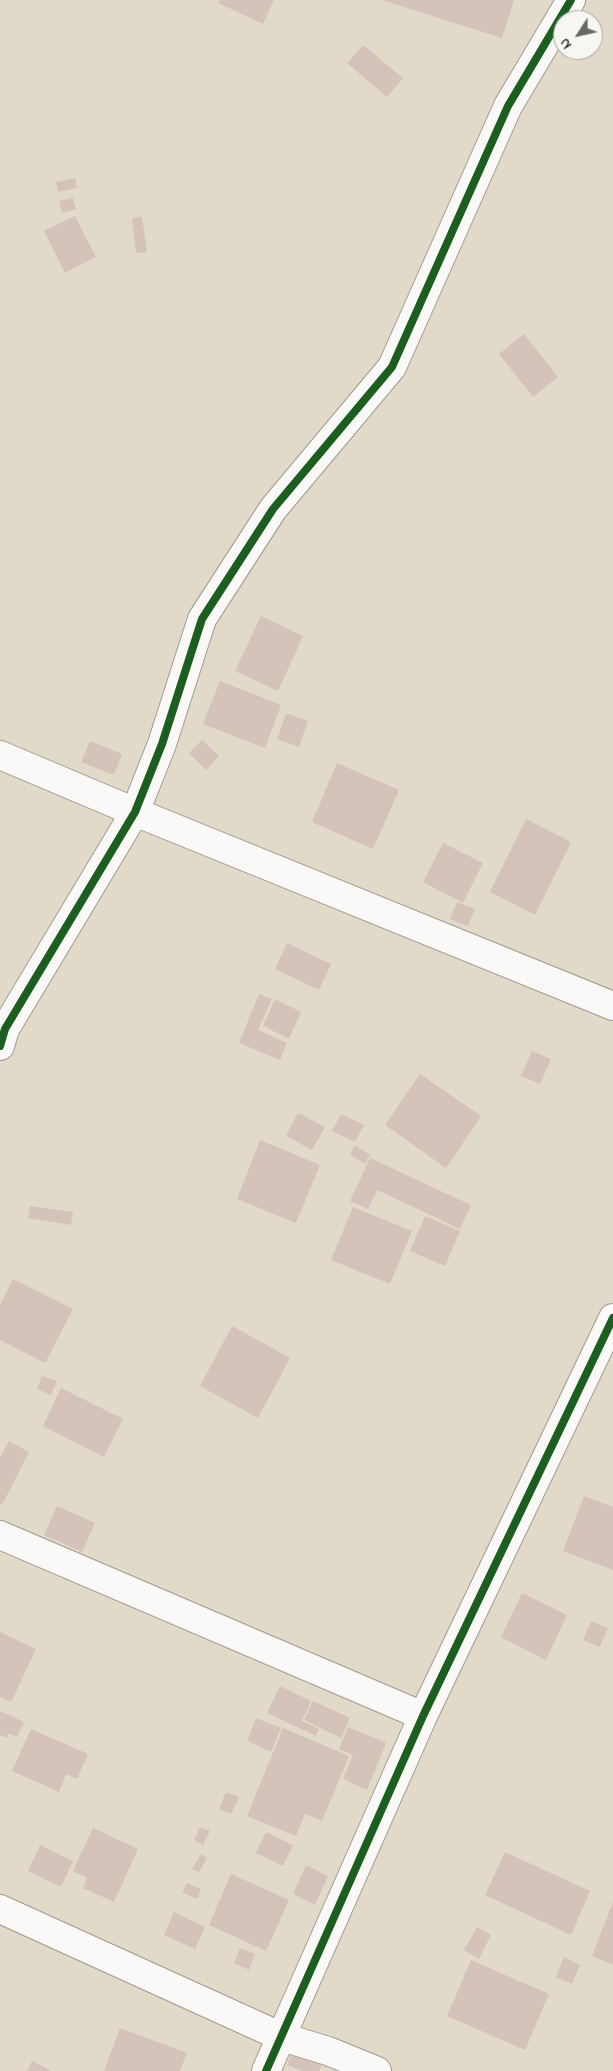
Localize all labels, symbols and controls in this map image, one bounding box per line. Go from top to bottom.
north arrow [553,10,603,60]
text: N [555,33,577,53]

